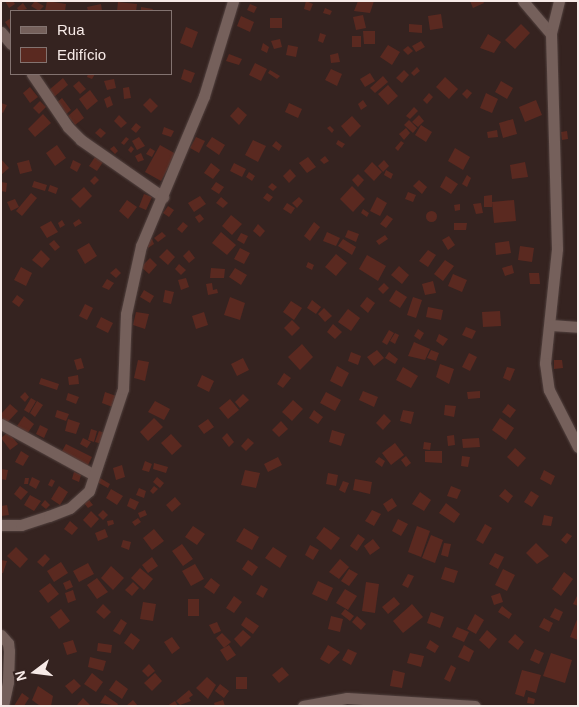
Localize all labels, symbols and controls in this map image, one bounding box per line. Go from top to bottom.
legend [10,10,172,75]
text: Rua [57,21,85,38]
text: Edifício [57,46,106,63]
north arrow [10,647,60,697]
text: N [11,669,30,683]

